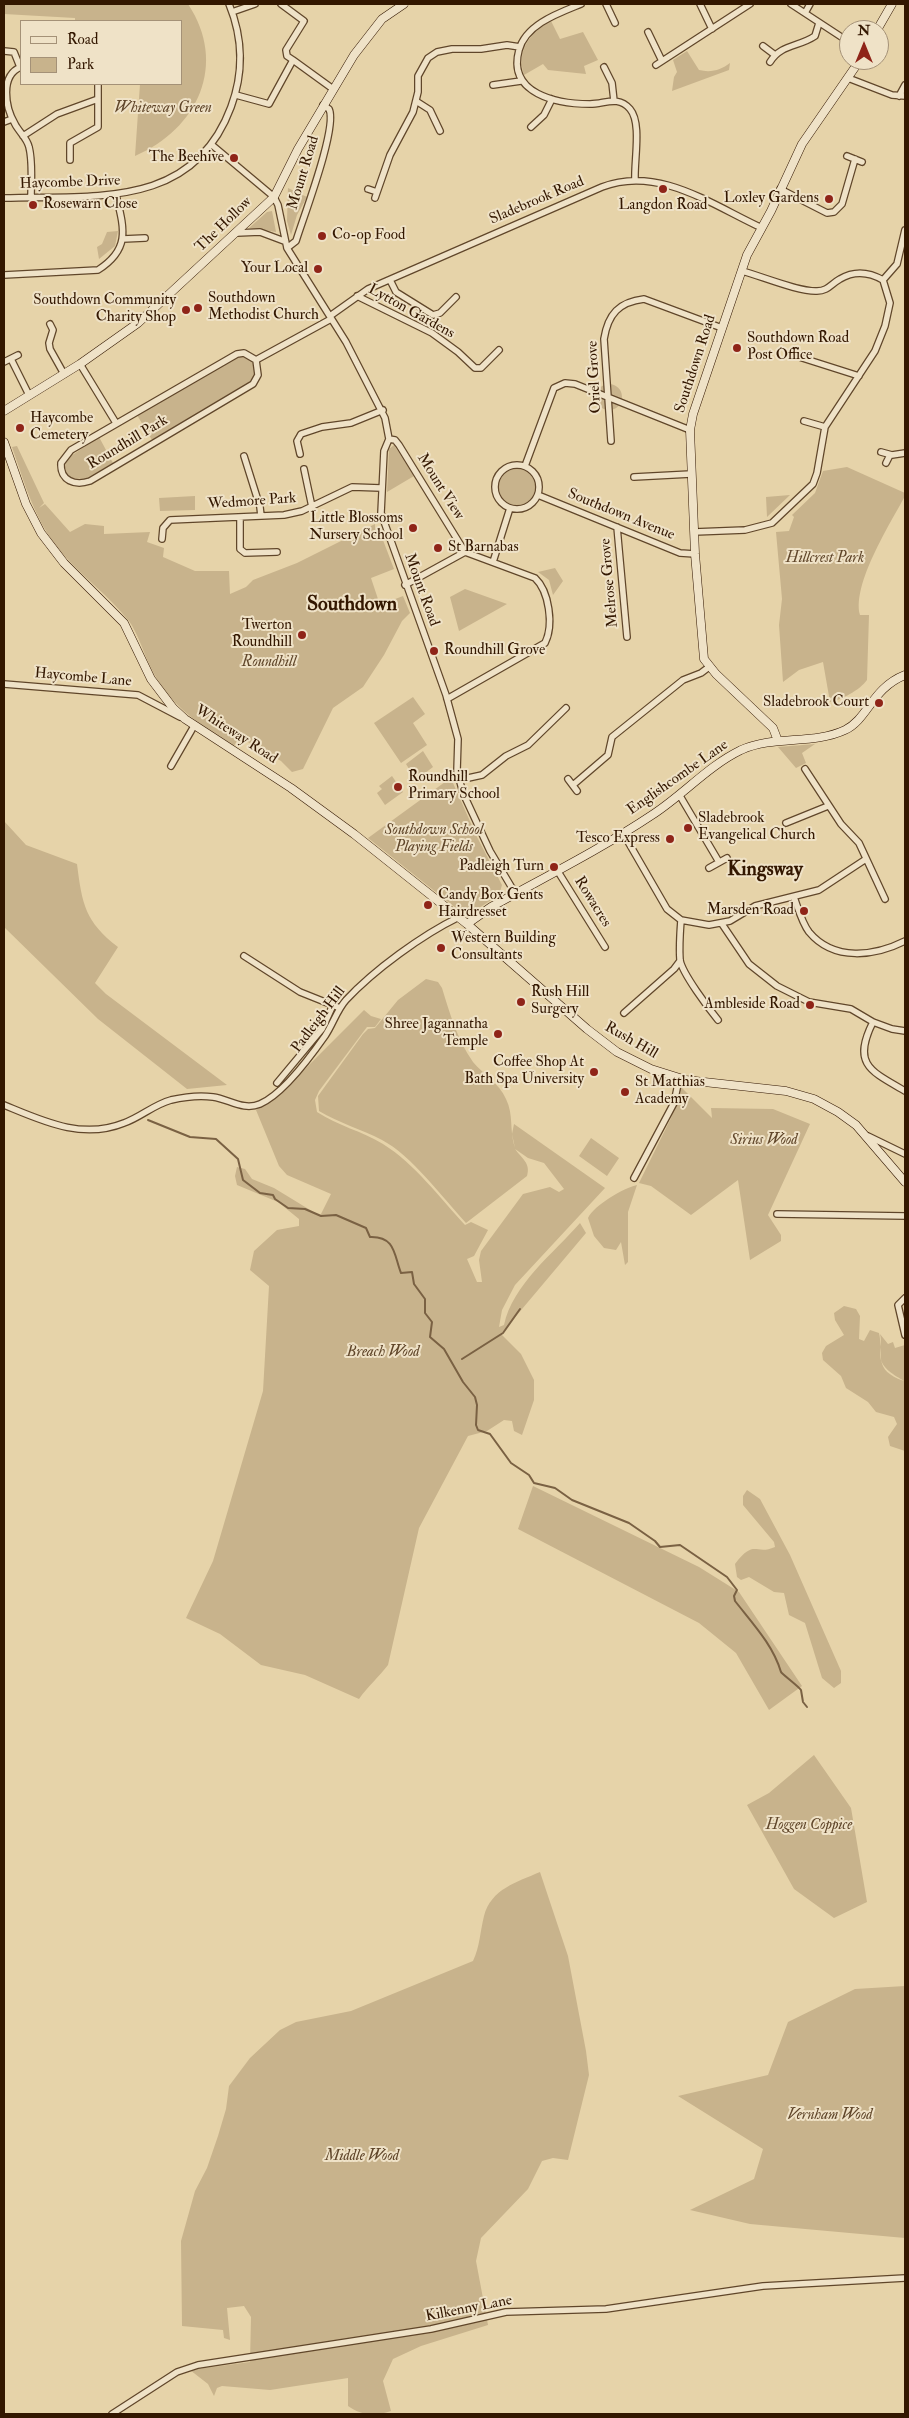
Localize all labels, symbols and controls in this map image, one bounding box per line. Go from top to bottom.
legend [20,20,182,85]
north arrow [839,20,889,70]
text: N [858,22,870,39]
text: Road [67,30,98,49]
text: Park [67,55,94,74]
park label: Whiteway Green [114,100,212,118]
street label: Mount Road [284,134,324,212]
place label: The Beehive [149,149,224,167]
marker: The Beehive [228,152,240,164]
street label: Haycombe Drive [19,172,121,194]
street label: Sladebrook Road [487,173,587,229]
marker: Langdon Road [657,183,669,195]
place label: Loxley Gardens [724,190,819,208]
marker: Loxley Gardens [823,193,835,205]
street label: The Hollow [192,194,256,256]
place label: Rosewarn Close [43,196,137,214]
place label: Langdon Road [618,197,708,215]
marker: Rosewarn Close [27,199,39,211]
place label: Co-op Food [332,227,405,245]
marker: Co-op Food [316,230,328,242]
place label: Your Local [241,260,308,278]
marker: Your Local [312,263,324,275]
street label: Lytton Gardens [365,281,457,343]
place label: Southdown Methodist Church [208,290,319,325]
place label: Southdown Community Charity Shop [33,292,176,327]
marker: Southdown Methodist Church [192,302,204,314]
marker: Southdown Community Charity Shop [180,304,192,316]
street label: Southdown Road [672,313,720,415]
place label: Southdown Road Post Office [747,330,849,365]
street label: Oriel Grove [584,340,606,414]
marker: Southdown Road Post Office [731,342,743,354]
place label: Haycombe Cemetery [30,410,93,445]
street label: Roundhill Park [85,412,171,474]
marker: Haycombe Cemetery [14,422,26,434]
street label: Mount View [413,450,467,524]
street label: Southdown Avenue [565,485,677,545]
street label: Wedmore Park [207,490,297,514]
place label: Little Blossoms Nursery School [309,510,403,545]
marker: Little Blossoms Nursery School [407,522,419,534]
street label: Melrose Grove [597,538,623,628]
place label: St Barnabas [448,539,519,557]
marker: St Barnabas [432,542,444,554]
park label: Hillcrest Park [786,550,864,568]
street label: Mount Road [400,551,442,629]
district label: Southdown [307,594,397,618]
place label: Twerton Roundhill [232,617,292,652]
marker: Twerton Roundhill [296,629,308,641]
place label: Roundhill Grove [444,642,545,660]
marker: Roundhill Grove [428,645,440,657]
park label: Roundhill [242,654,296,672]
street label: Haycombe Lane [34,665,132,691]
place label: Sladebrook Court [763,694,869,712]
marker: Sladebrook Court [873,697,885,709]
street label: Whiteway Road [191,702,281,768]
street label: Englishcombe Lane [624,736,732,820]
place label: Roundhill Primary School [408,769,500,804]
marker: Roundhill Primary School [392,781,404,793]
place label: Sladebrook Evangelical Church [698,810,815,845]
park label: Southdown School Playing Fields [385,822,483,857]
marker: Sladebrook Evangelical Church [682,822,694,834]
place label: Tesco Express [576,830,660,848]
marker: Tesco Express [664,833,676,845]
place label: Padleigh Turn [459,858,544,876]
district label: Kingsway [727,859,803,883]
marker: Padleigh Turn [548,861,560,873]
street label: Rowacres [570,873,614,931]
place label: Candy Box Gents Hairdresset [438,887,543,922]
marker: Candy Box Gents Hairdresset [422,899,434,911]
place label: Marsden Road [707,902,794,920]
marker: Marsden Road [798,905,810,917]
place label: Western Building Consultants [451,930,556,965]
marker: Western Building Consultants [435,942,447,954]
street label: Padleigh Hill [288,983,350,1057]
place label: Rush Hill Surgery [531,984,589,1019]
marker: Rush Hill Surgery [515,996,527,1008]
place label: Ambleside Road [704,996,800,1014]
marker: Ambleside Road [804,999,816,1011]
place label: Shree Jagannatha Temple [385,1016,488,1051]
street label: Rush Hill [601,1019,661,1063]
marker: Shree Jagannatha Temple [492,1028,504,1040]
place label: Coffee Shop At Bath Spa University [464,1054,584,1089]
marker: Coffee Shop At Bath Spa University [588,1066,600,1078]
place label: St Matthias Academy [635,1074,705,1109]
marker: St Matthias Academy [619,1086,631,1098]
park label: Sirius Wood [730,1132,798,1150]
park label: Breach Wood [346,1344,420,1362]
park label: Hoggen Coppice [766,1817,852,1835]
park label: Vernham Wood [787,2107,873,2125]
park label: Middle Wood [325,2148,399,2166]
street label: Kilkenny Lane [424,2292,514,2326]

